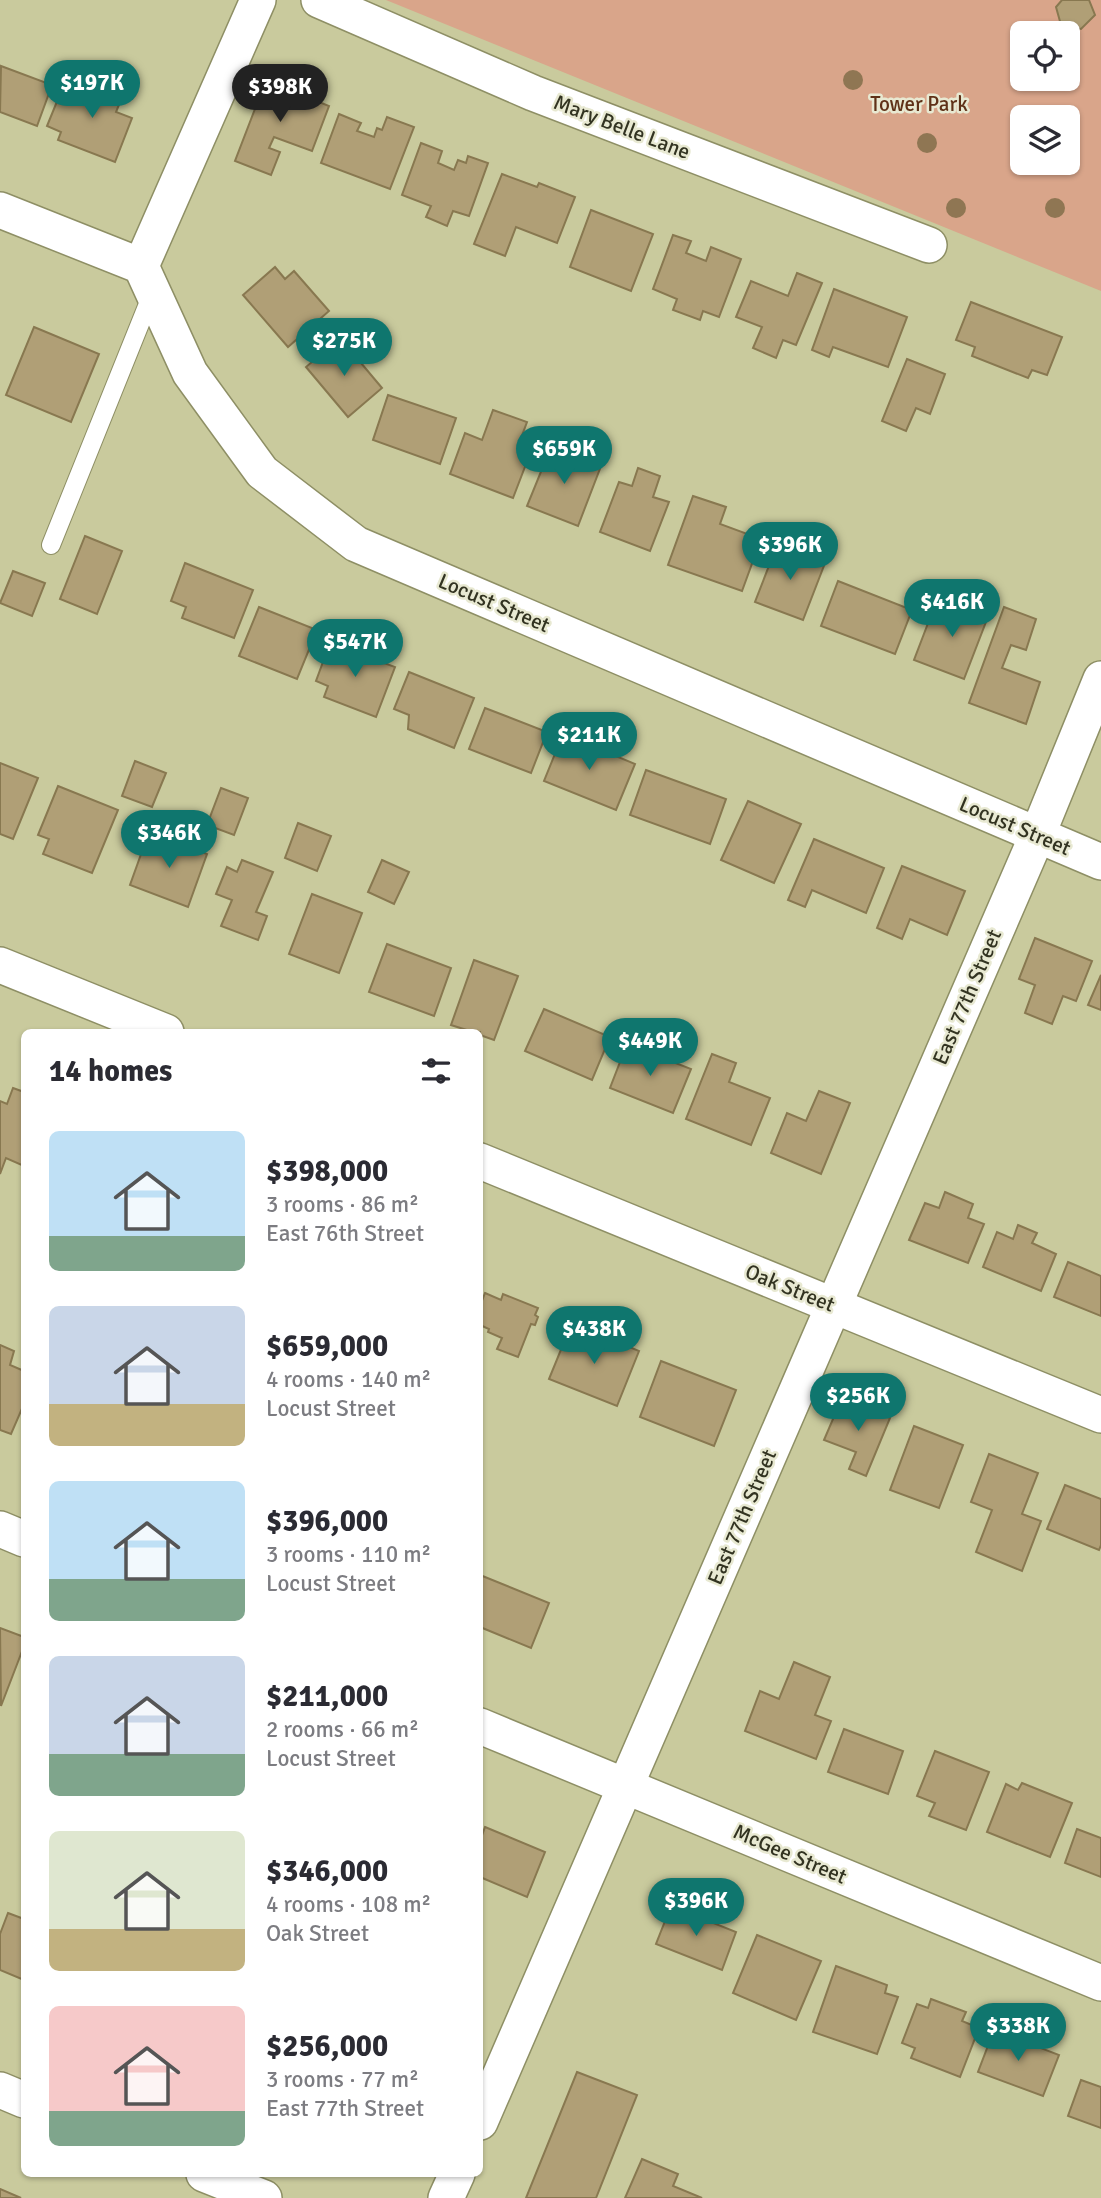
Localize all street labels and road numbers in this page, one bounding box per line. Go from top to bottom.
street label: Mary Belle Lane [550,89,694,165]
street label: Locust Street [434,568,554,638]
street label: Locust Street [955,791,1075,861]
street label: East 77th Street [927,925,1007,1069]
street label: Oak Street [742,1258,838,1318]
street label: East 77th Street [702,1445,782,1589]
street label: McGee Street [729,1818,851,1890]

